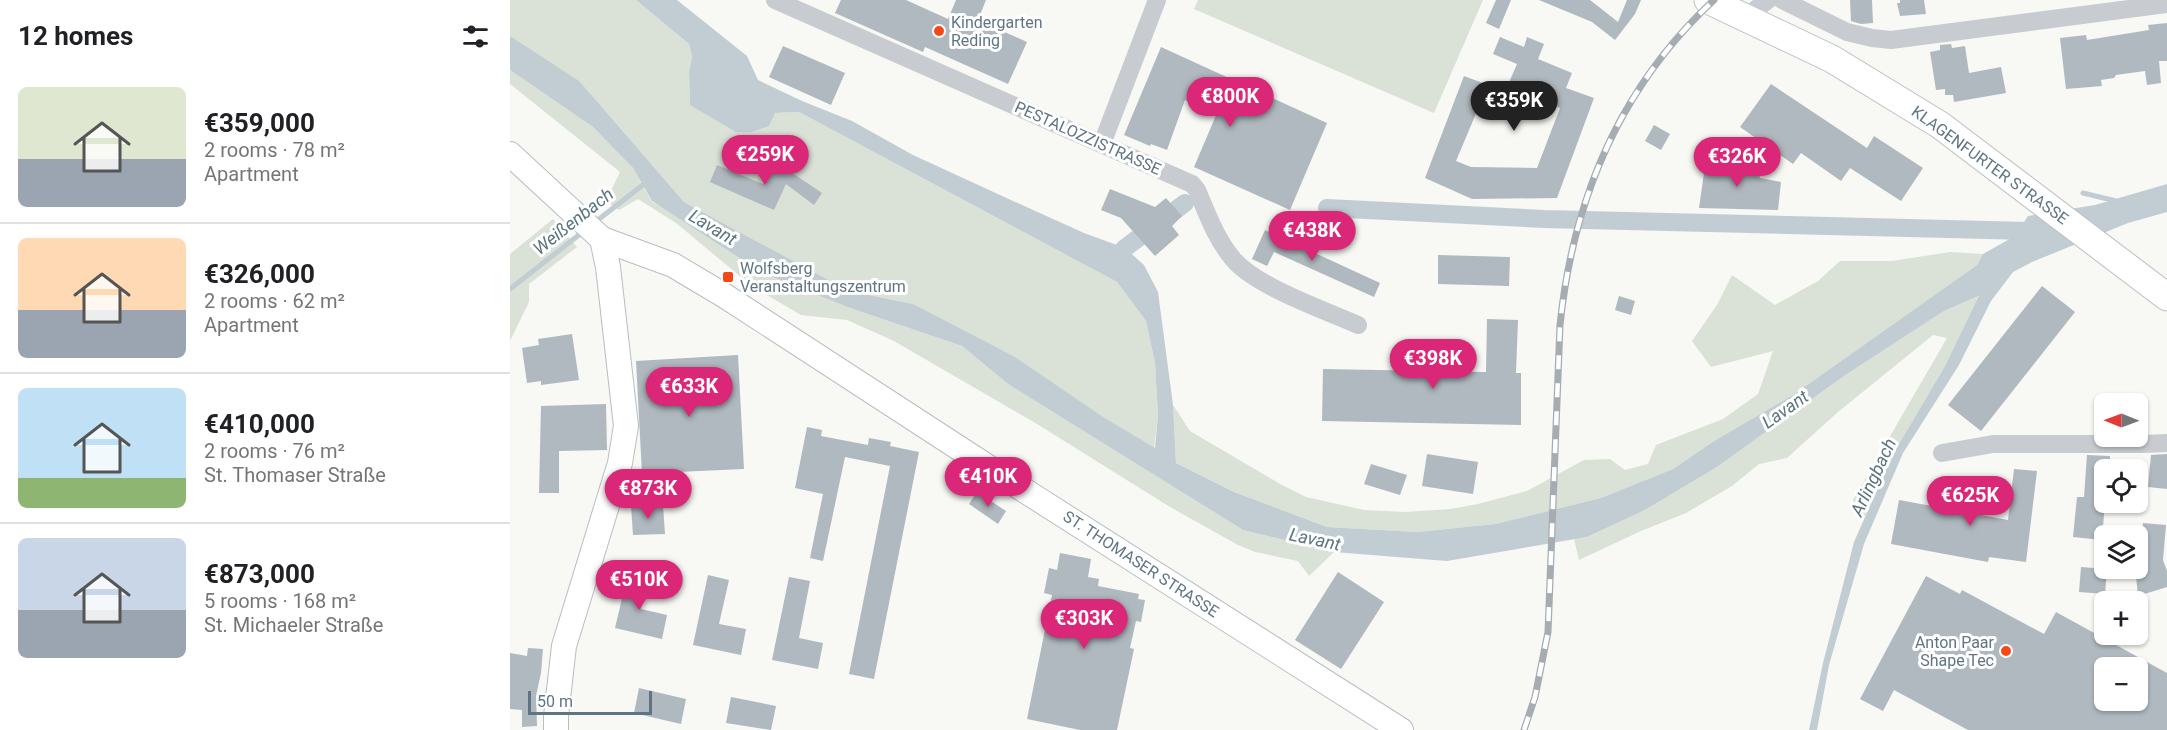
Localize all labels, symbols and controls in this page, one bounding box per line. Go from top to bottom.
place label: Kindergarten Reding [951,13,1043,50]
icon: filters [459,20,492,53]
text: 12 homes [18,21,133,51]
marker: Kindergarten Reding [932,24,946,38]
pin: €800K [1188,77,1272,128]
pin: €359K [1472,81,1556,132]
text: €800K [1201,84,1259,108]
text: €359K [1485,88,1543,112]
street label: PESTALOZZISTRASSE [1012,97,1164,179]
street label: KLAGENFURTER STRASSE [1908,102,2072,228]
text: €359,000 [204,108,315,138]
icon: home [66,111,138,183]
pin: €259K [723,135,807,186]
pin: €326K [1695,137,1779,188]
text: 2 rooms · 78 m² [204,138,345,162]
text: €259K [736,142,794,166]
text: €326K [1708,144,1766,168]
text: Apartment [204,162,299,186]
water label: Weißenbach [529,183,617,259]
water label: Lavant [685,205,741,250]
pin: €438K [1270,211,1354,262]
text: €438K [1283,218,1341,242]
text: €326,000 [204,259,315,289]
place label: Wolfsberg Veranstaltungszentrum [740,259,906,296]
icon: home [66,262,138,334]
marker: Wolfsberg Veranstaltungszentrum [721,270,735,284]
text: 2 rooms · 62 m² [204,289,345,313]
text: Apartment [204,313,299,337]
pin: €398K [1391,339,1475,390]
text: €398K [1404,346,1462,370]
pin: €633K [647,367,731,418]
text: €633K [660,374,718,398]
water label: Lavant [1758,385,1813,433]
north arrow [2094,393,2148,447]
map controls [2094,393,2148,711]
text: €410,000 [204,409,315,439]
icon: home [66,412,138,484]
water label: Arlingbach [1845,435,1900,520]
text: 2 rooms · 76 m² [204,439,345,463]
pin: €410K [946,457,1030,508]
button: locate [2094,459,2148,513]
text: St. Thomaser Straße [204,463,386,487]
text: €410K [959,464,1017,488]
pin: €873K [606,469,690,520]
text: €873K [619,476,677,500]
pin: €625K [1928,476,2012,527]
text: €625K [1941,483,1999,507]
street label: ST. THOMASER STRASSE [1060,507,1222,621]
water label: Lavant [1287,523,1343,555]
button: layers [2094,525,2148,579]
text: €873,000 [204,559,315,589]
pin: €510K [597,560,681,611]
icon: home [66,562,138,634]
text: €510K [610,567,668,591]
text: 5 rooms · 168 m² [204,589,356,613]
button: + [2094,591,2148,645]
pin: €303K [1042,599,1126,650]
text: €303K [1055,606,1113,630]
text: St. Michaeler Straße [204,613,383,637]
place label: Anton Paar Shape Tec [1915,633,1995,670]
marker: Anton Paar Shape Tec [1999,644,2013,658]
button: − [2094,657,2148,711]
scale bar [528,688,652,716]
text: 50 m [537,692,573,711]

